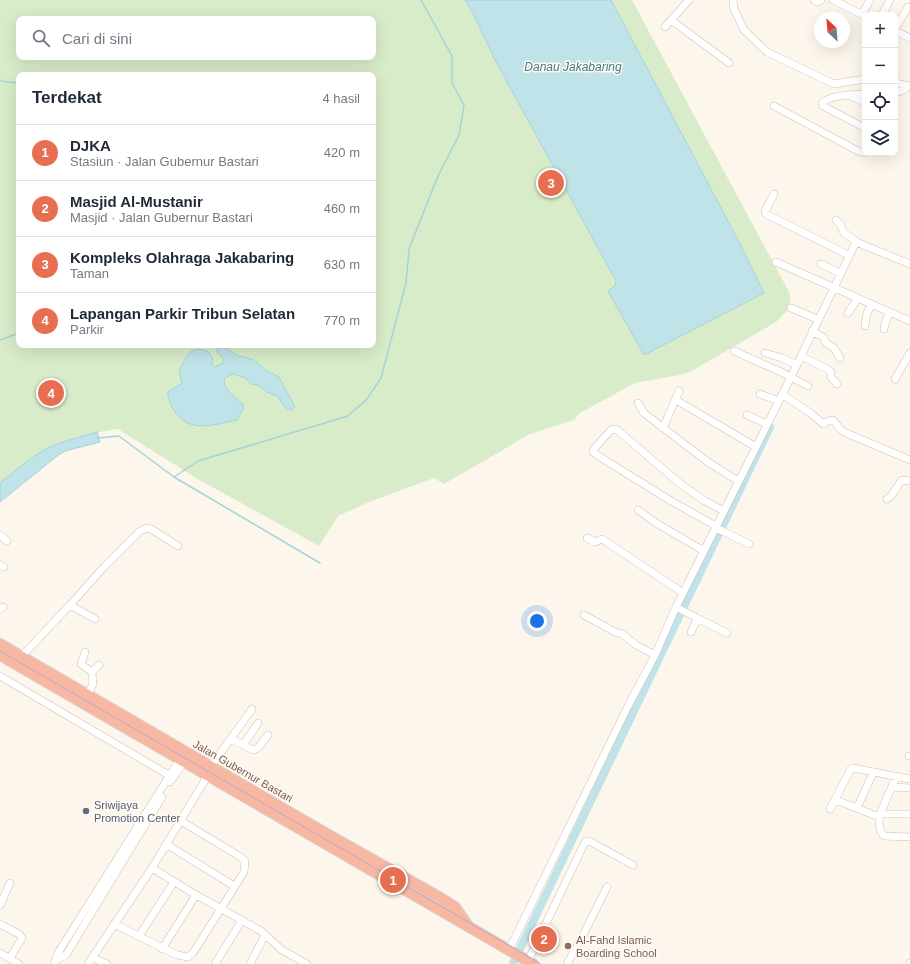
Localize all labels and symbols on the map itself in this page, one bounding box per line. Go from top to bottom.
north arrow [814,12,850,48]
water label: Danau Jakabaring [524,60,622,74]
pin: 3 [538,168,564,198]
pin: 4 [38,378,64,408]
your location [527,611,547,631]
street label: Jalan Gubernur Bastari [191,738,295,804]
place label: Sriwijaya Promotion Center [94,799,181,824]
marker: Sriwijaya Promotion Center [81,806,91,816]
pin: 1 [380,865,406,895]
pin: 2 [531,924,557,954]
place label: Al-Fahd Islamic Boarding School [576,934,657,959]
marker: Al-Fahd Islamic Boarding School [563,941,573,951]

